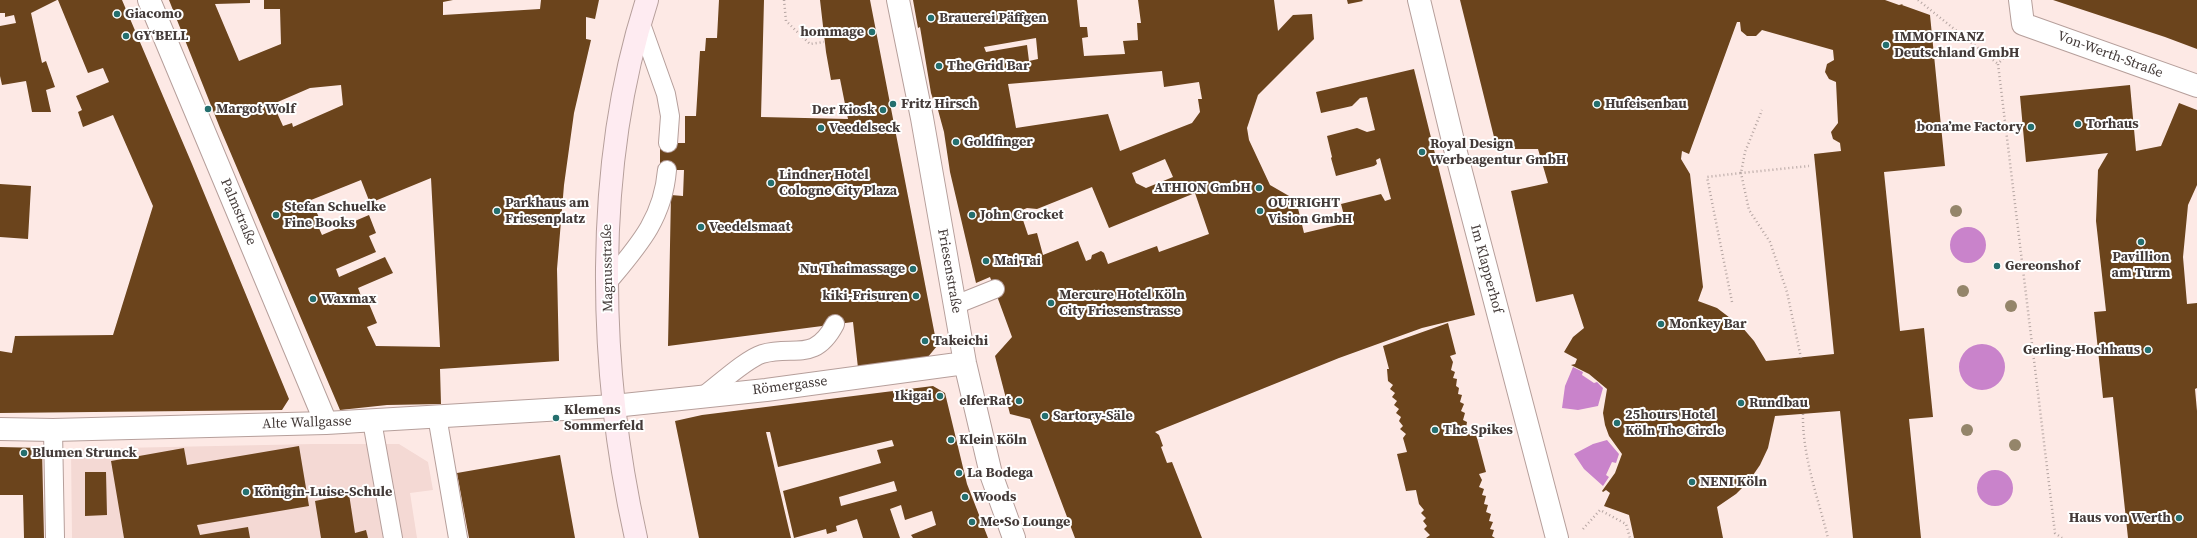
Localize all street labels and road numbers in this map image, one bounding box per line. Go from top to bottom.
street label: Von-Werth-Straße [2055,28,2165,82]
street label: Palmstraße [216,176,260,248]
street label: Im Klapperhof [1466,223,1506,315]
street label: Magnusstraße [599,224,617,312]
street label: Friesenstraße [933,227,965,315]
street label: Römergasse [751,373,829,399]
street label: Alte Wallgasse [262,413,352,433]

